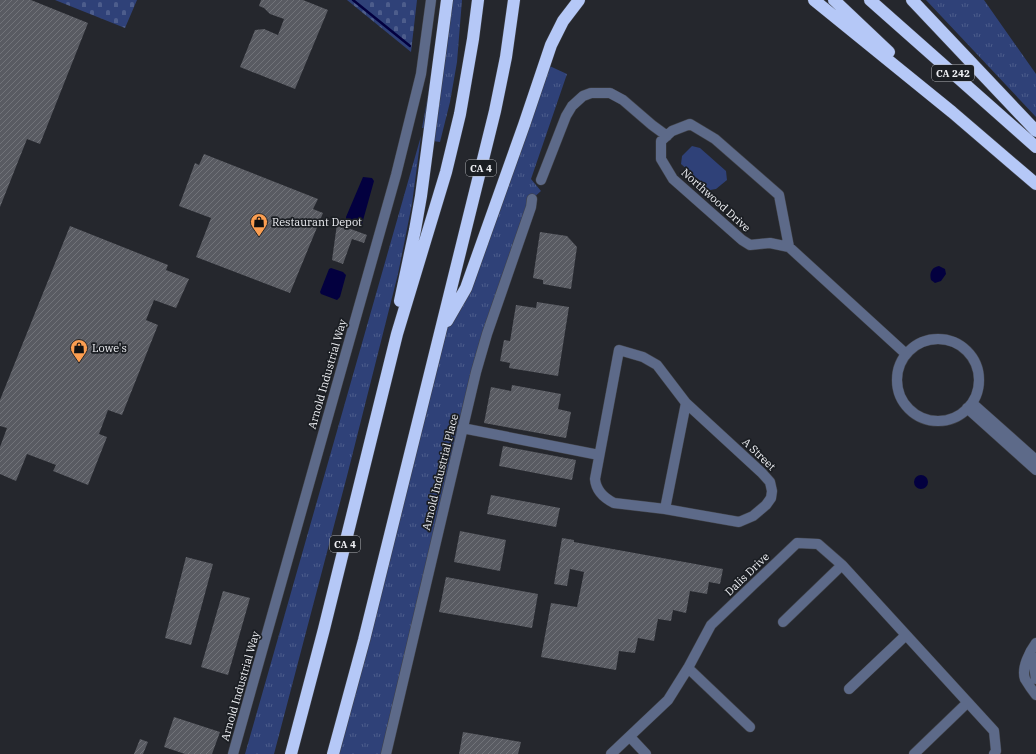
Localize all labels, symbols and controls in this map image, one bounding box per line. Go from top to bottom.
road number: CA 242 [932,65,974,81]
road number: CA 4 [466,160,496,176]
street label: Northwood Drive [678,165,754,235]
shop icon: Restaurant Depot [249,212,269,237]
place label: Restaurant Depot [272,215,362,229]
street label: Arnold Industrial Way [305,317,349,431]
shop icon: Lowe's [69,338,89,363]
place label: Lowe's [92,341,127,355]
street label: Arnold Industrial Place [419,412,461,532]
street label: A Street [739,435,779,473]
road number: CA 4 [330,536,360,552]
street label: Dalis Drive [722,549,772,599]
street label: Arnold Industrial Way [218,629,262,743]

